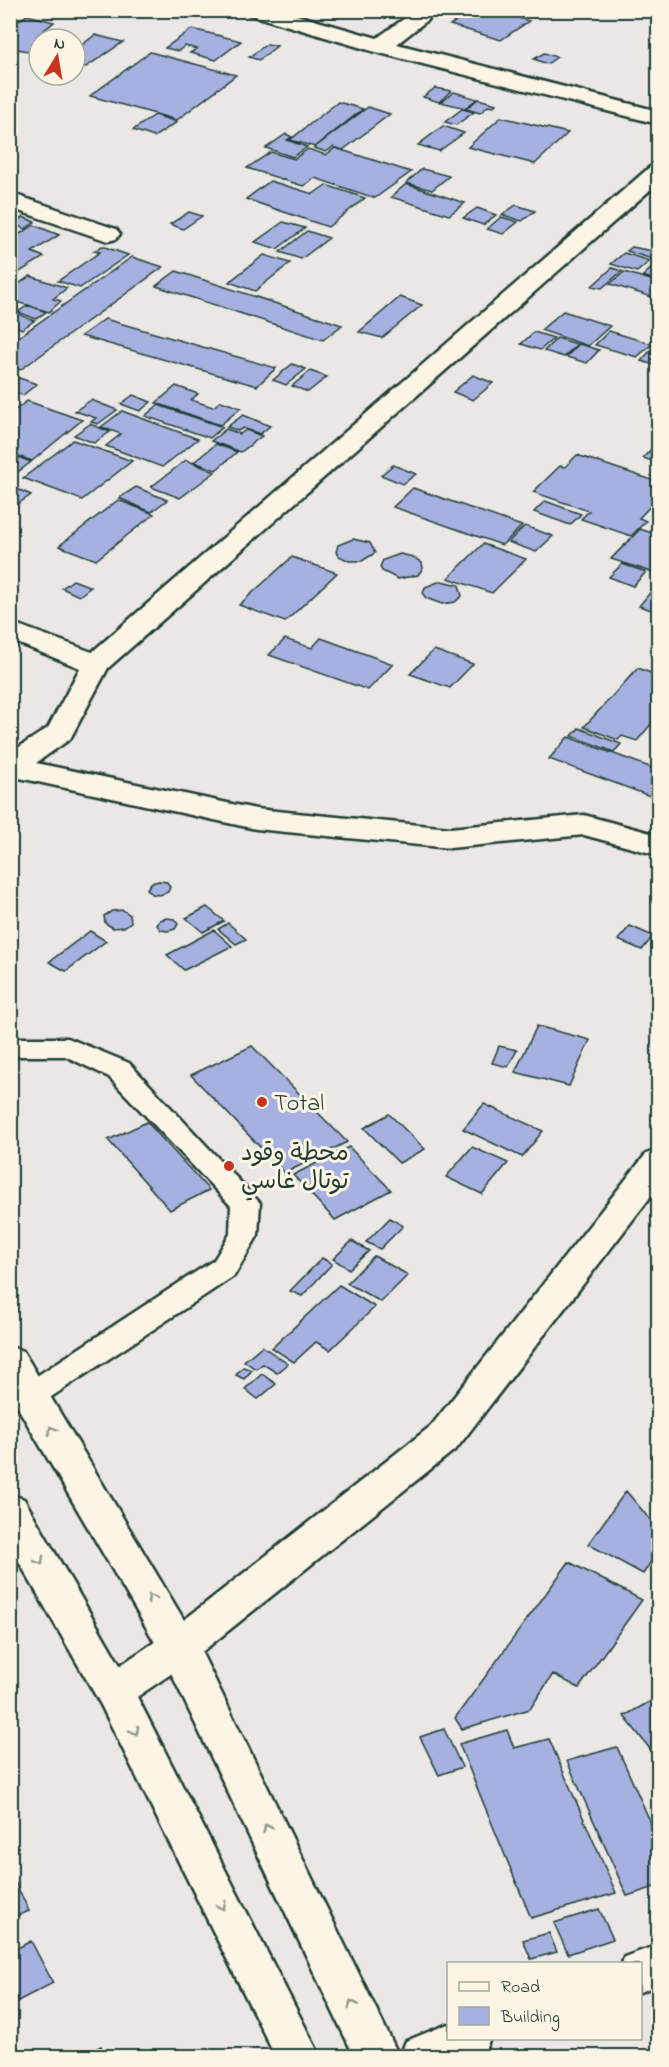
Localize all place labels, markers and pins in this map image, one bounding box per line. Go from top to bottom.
place label: Total [274,1087,324,1122]
marker: Total [255,1095,269,1109]
place label: محطة وقود توتال غاسي [241,1137,350,1201]
marker: محطة وقود توتال غاسي [222,1159,236,1173]

